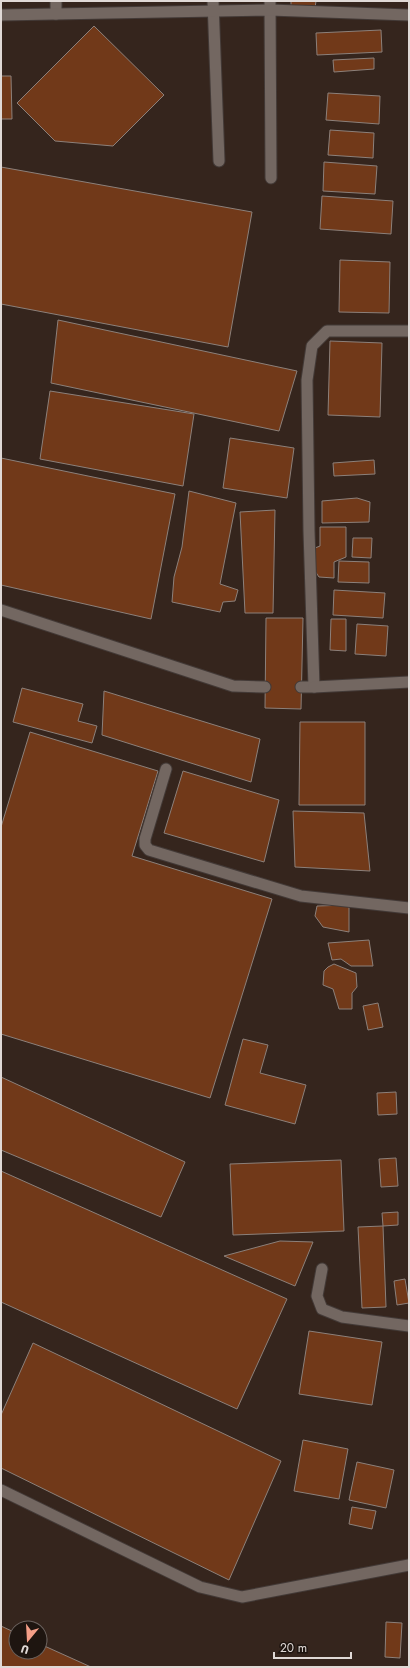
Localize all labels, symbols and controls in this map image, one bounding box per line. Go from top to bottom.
north arrow [8,1620,48,1660]
scale bar [274,1634,351,1660]
text: 20 m [280,1639,307,1657]
text: U [19,1641,31,1658]

